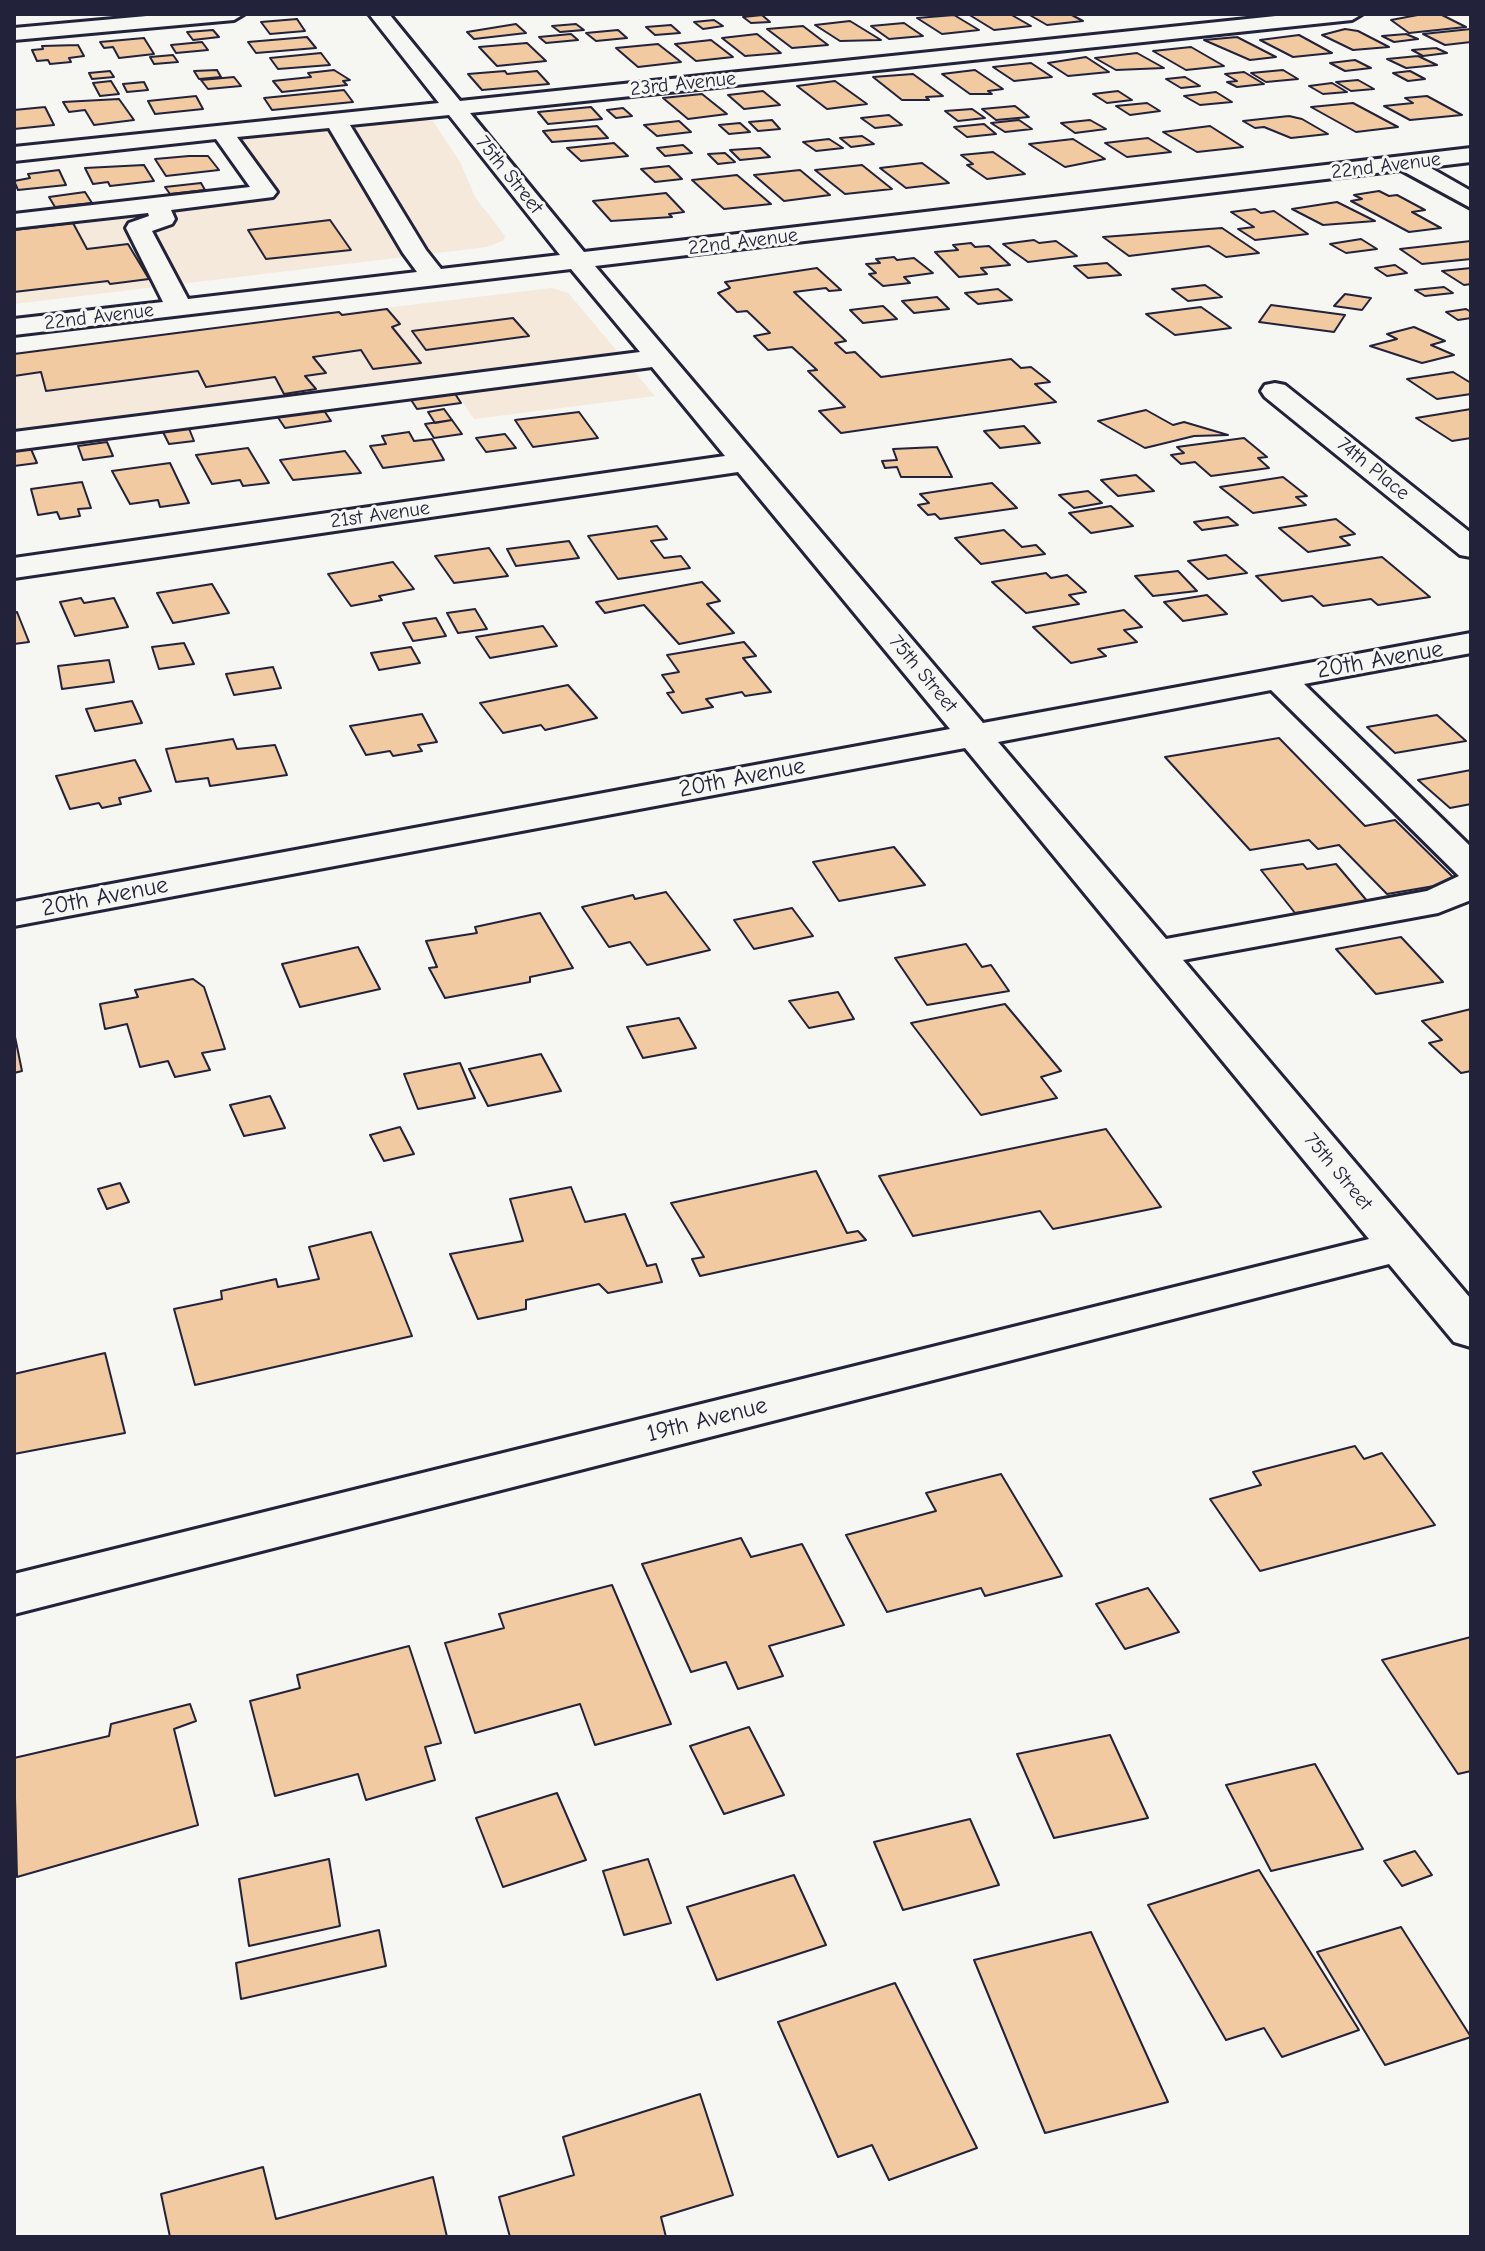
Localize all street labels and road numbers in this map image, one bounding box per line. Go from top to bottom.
street label: 23rd Avenue [629,67,737,101]
street label: 75th Street [470,131,548,219]
street label: 22nd Avenue [1330,147,1442,185]
street label: 22nd Avenue [687,223,799,261]
street label: 22nd Avenue [43,298,155,336]
street label: 74th Place [1332,433,1414,505]
street label: 21st Avenue [329,496,431,534]
street label: 75th Street [884,630,962,718]
street label: 20th Avenue [1314,635,1446,685]
street label: 20th Avenue [676,752,808,804]
street label: 20th Avenue [39,871,171,923]
street label: 75th Street [1299,1128,1377,1216]
street label: 19th Avenue [644,1391,770,1449]

